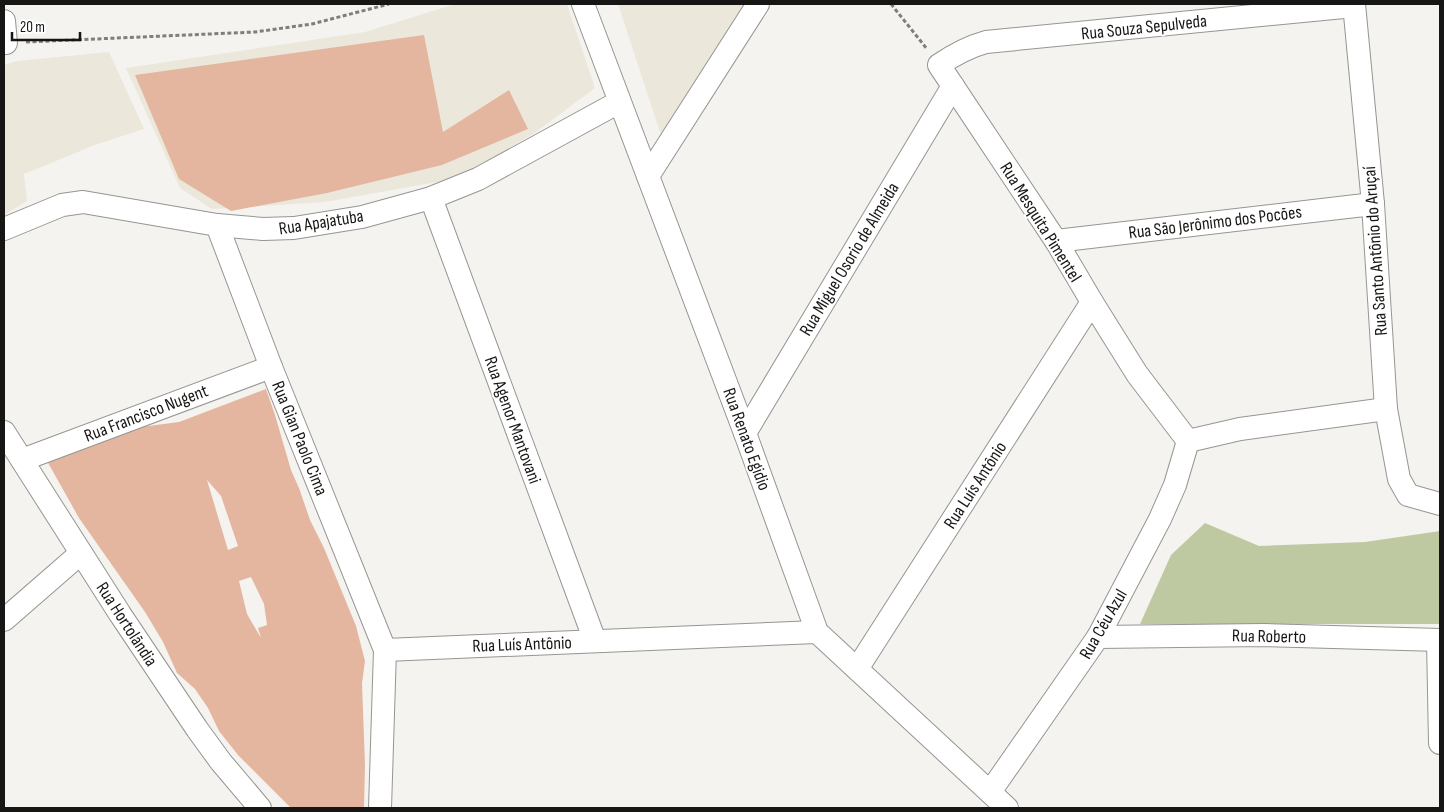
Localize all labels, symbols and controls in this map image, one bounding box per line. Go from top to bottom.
scale bar [12,10,80,42]
street label: Rua Souza Sepulveda [1080,10,1208,45]
text: 20 m [20,18,45,37]
street label: Rua Mesquita Pimentel [995,159,1086,286]
street label: Rua Santo Antônio do Aruçaí [1359,165,1392,336]
street label: Rua Miguel Osorio de Almeida [795,179,904,340]
street label: Rua São Jerônimo dos Pocões [1127,201,1303,244]
street label: Rua Apajatuba [277,205,365,240]
street label: Rua Agenor Mantovani [480,354,545,487]
street label: Rua Gian Paolo Cima [267,378,332,499]
street label: Rua Francisco Nugent [81,380,211,447]
street label: Rua Renato Egidio [718,385,775,493]
street label: Rua Luís Antônio [939,438,1011,533]
street label: Rua Hortolãndia [92,578,162,670]
street label: Rua Céu Azul [1075,586,1132,663]
street label: Rua Roberto [1232,625,1306,648]
street label: Rua Luís Antônio [472,632,572,657]

